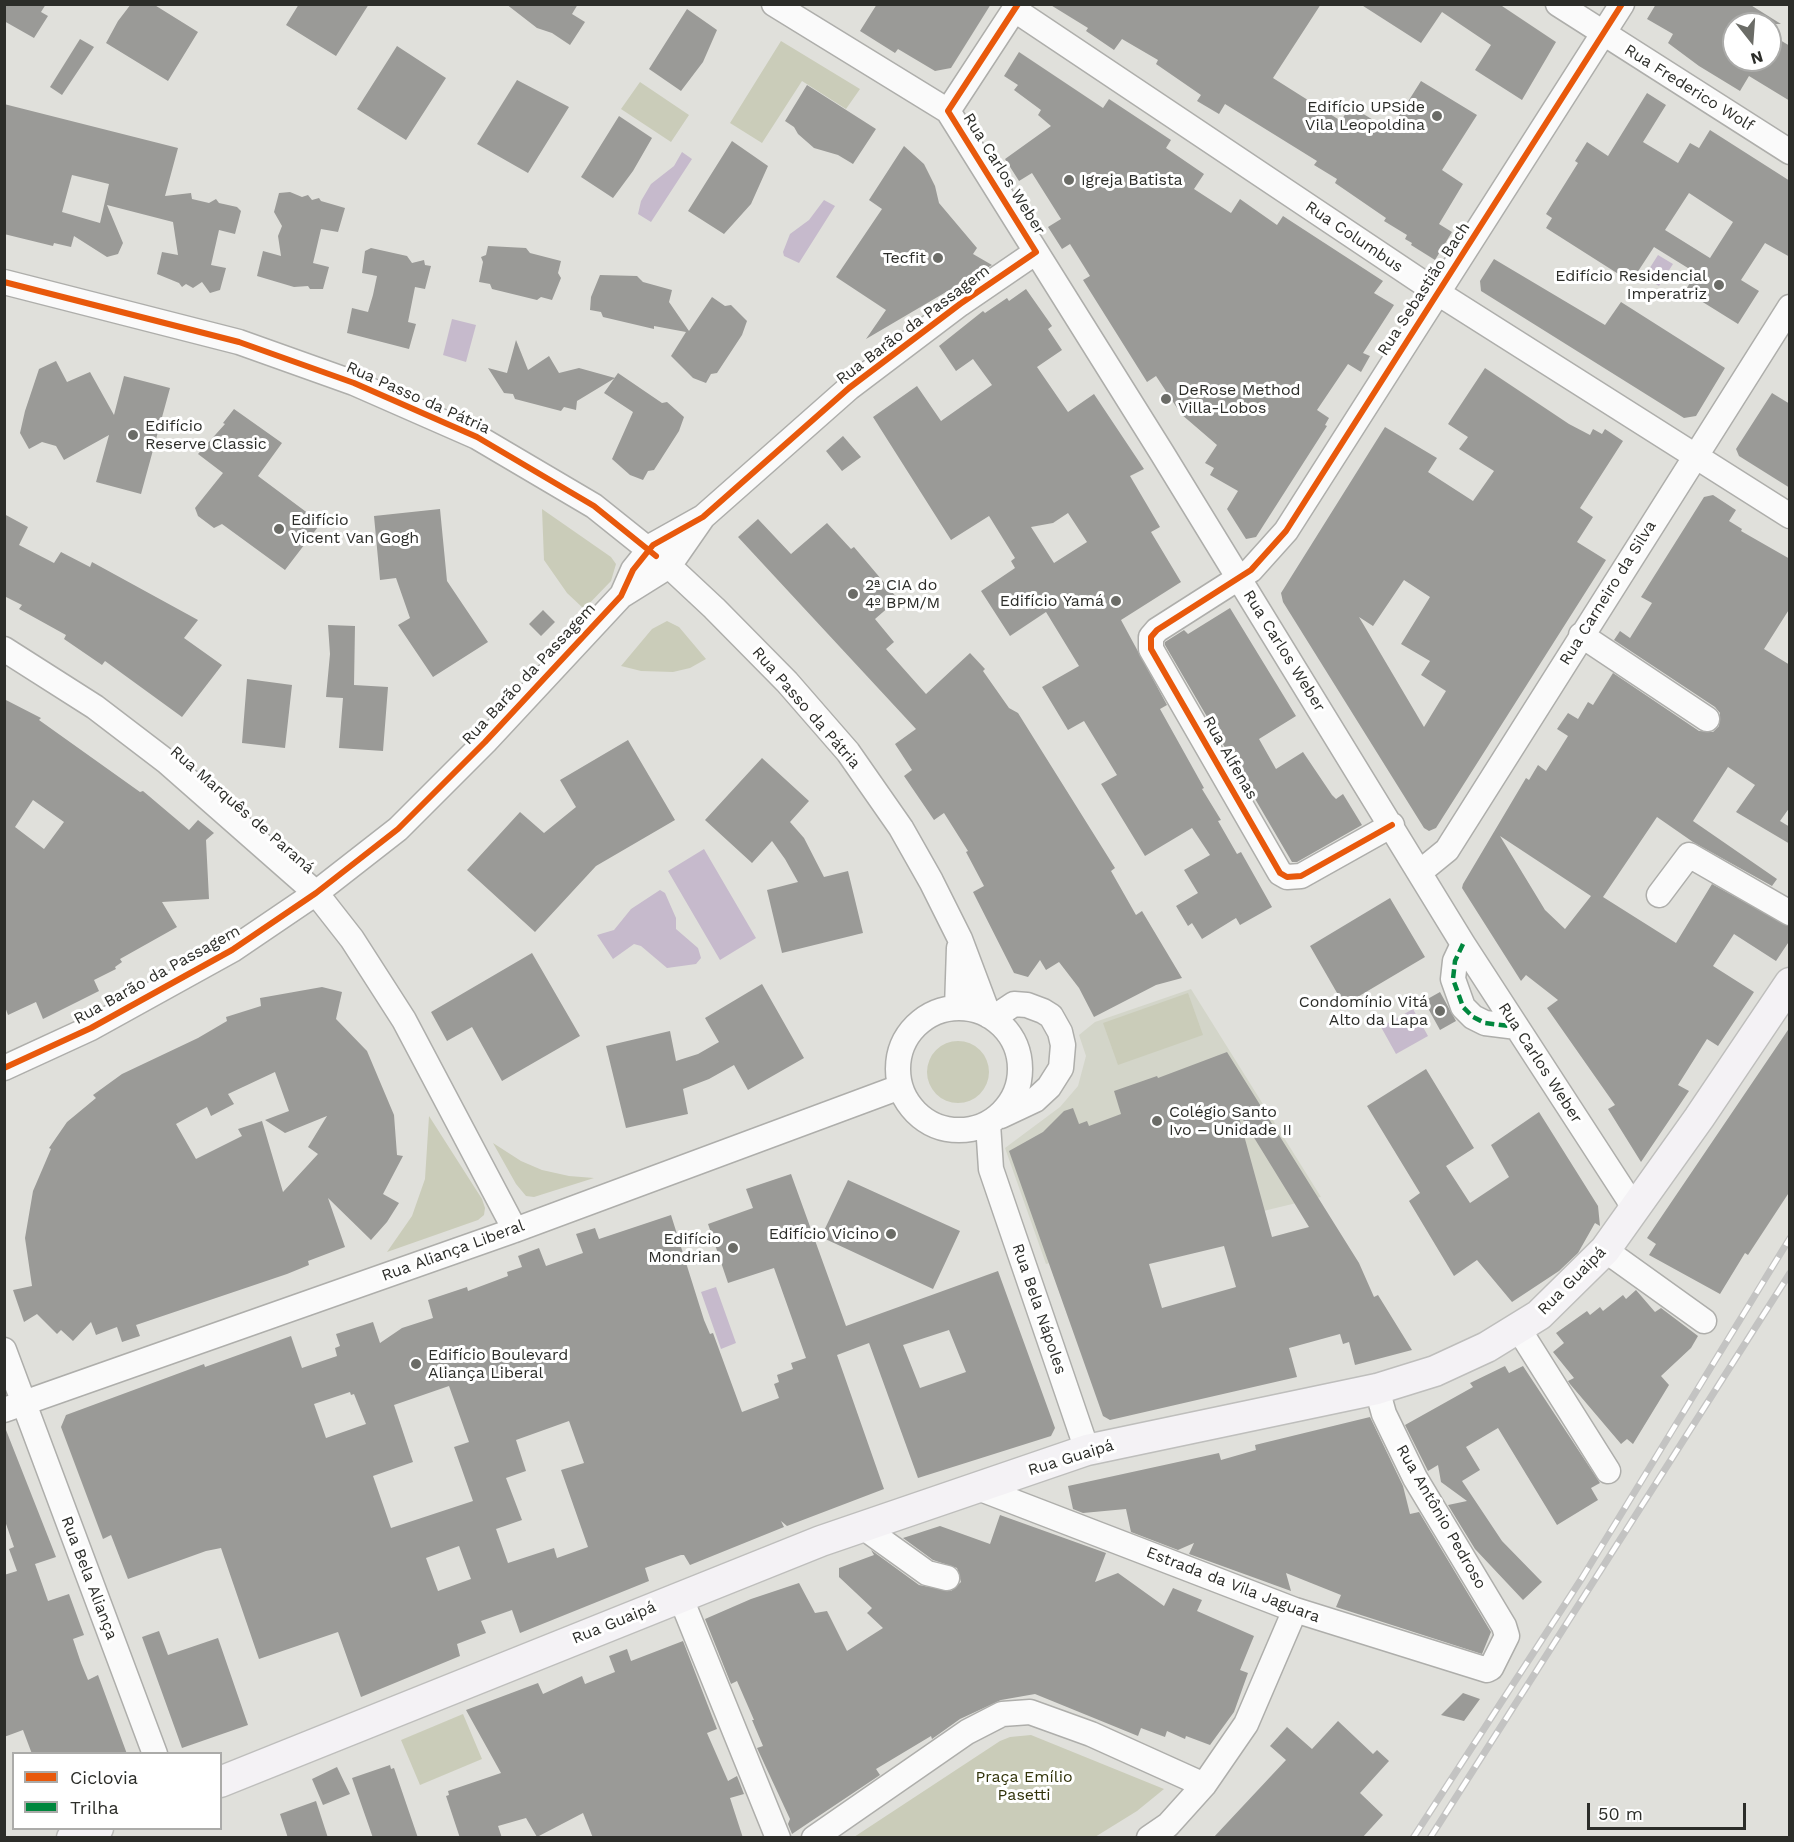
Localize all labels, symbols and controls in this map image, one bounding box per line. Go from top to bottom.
north arrow [1722,12,1782,72]
street label: Rua Frederico Wolf [1621,40,1757,136]
text: N [1748,47,1765,69]
place label: Edifício UPSide Vila Leopoldina [1305,97,1425,135]
marker: Edifício UPSide Vila Leopoldina [1430,109,1444,123]
street label: Rua Carlos Weber [959,110,1049,238]
place label: Igreja Batista [1081,170,1183,190]
marker: Igreja Batista [1062,173,1076,187]
street label: Rua Columbus [1301,197,1407,277]
street label: Rua Sebastião Bach [1374,219,1474,359]
place label: Tecfit [883,248,926,268]
marker: Tecfit [931,251,945,265]
street label: Rua Barão da Passagem [833,261,993,389]
place label: Edifício Residencial Imperatriz [1555,266,1707,304]
marker: Edifício Residencial Imperatriz [1712,278,1726,292]
street label: Rua Passo da Pátria [343,358,493,438]
place label: DeRose Method Villa-Lobos [1178,380,1301,418]
marker: DeRose Method Villa-Lobos [1159,392,1173,406]
place label: Edifício Reserve Classic [145,416,267,454]
marker: Edifício Reserve Classic [126,428,140,442]
place label: Edifício Vicent Van Gogh [291,510,419,548]
street label: Rua Carneiro da Silva [1556,517,1660,669]
marker: Edifício Vicent Van Gogh [272,522,286,536]
place label: 2ª CIA do 4º BPM/M [865,575,940,613]
marker: 2ª CIA do 4º BPM/M [846,587,860,601]
street label: Rua Carlos Weber [1239,587,1329,715]
place label: Edifício Yamá [1000,591,1104,611]
marker: Edifício Yamá [1109,594,1123,608]
street label: Rua Barão da Passagem [458,599,600,749]
street label: Rua Passo da Pátria [748,643,864,773]
street label: Rua Alfenas [1198,713,1262,803]
street label: Rua Marquês de Paraná [166,742,318,878]
street label: Rua Barão da Passagem [71,921,243,1029]
place label: Condomínio Vitá Alto da Lapa [1299,992,1428,1030]
street label: Rua Carlos Weber [1494,999,1586,1127]
marker: Condomínio Vitá Alto da Lapa [1433,1004,1447,1018]
place label: Colégio Santo Ivo – Unidade II [1169,1102,1292,1140]
marker: Colégio Santo Ivo – Unidade II [1150,1114,1164,1128]
street label: Rua Aliança Liberal [379,1216,527,1286]
place label: Edifício Vicino [769,1224,879,1244]
marker: Edifício Vicino [884,1227,898,1241]
place label: Edifício Mondrian [648,1229,721,1267]
marker: Edifício Mondrian [726,1241,740,1255]
street label: Rua Bela Nápoles [1008,1241,1070,1377]
street label: Rua Guaipá [1534,1243,1610,1319]
place label: Edifício Boulevard Aliança Liberal [428,1345,568,1383]
marker: Edifício Boulevard Aliança Liberal [409,1357,423,1371]
street label: Rua Guaipá [1026,1436,1116,1480]
street label: Rua Antônio Pedroso [1392,1441,1490,1593]
street label: Rua Bela Aliança [57,1514,121,1642]
street label: Estrada da Vila Jaguara [1143,1543,1323,1627]
street label: Rua Guaipá [569,1597,659,1649]
legend [12,1752,222,1830]
text: Ciclovia [70,1767,138,1788]
park label: Praça Emílio Pasetti [975,1767,1073,1805]
scale bar [1590,1791,1749,1829]
text: Trilha [70,1797,119,1818]
text: 50 m [1598,1803,1643,1824]

